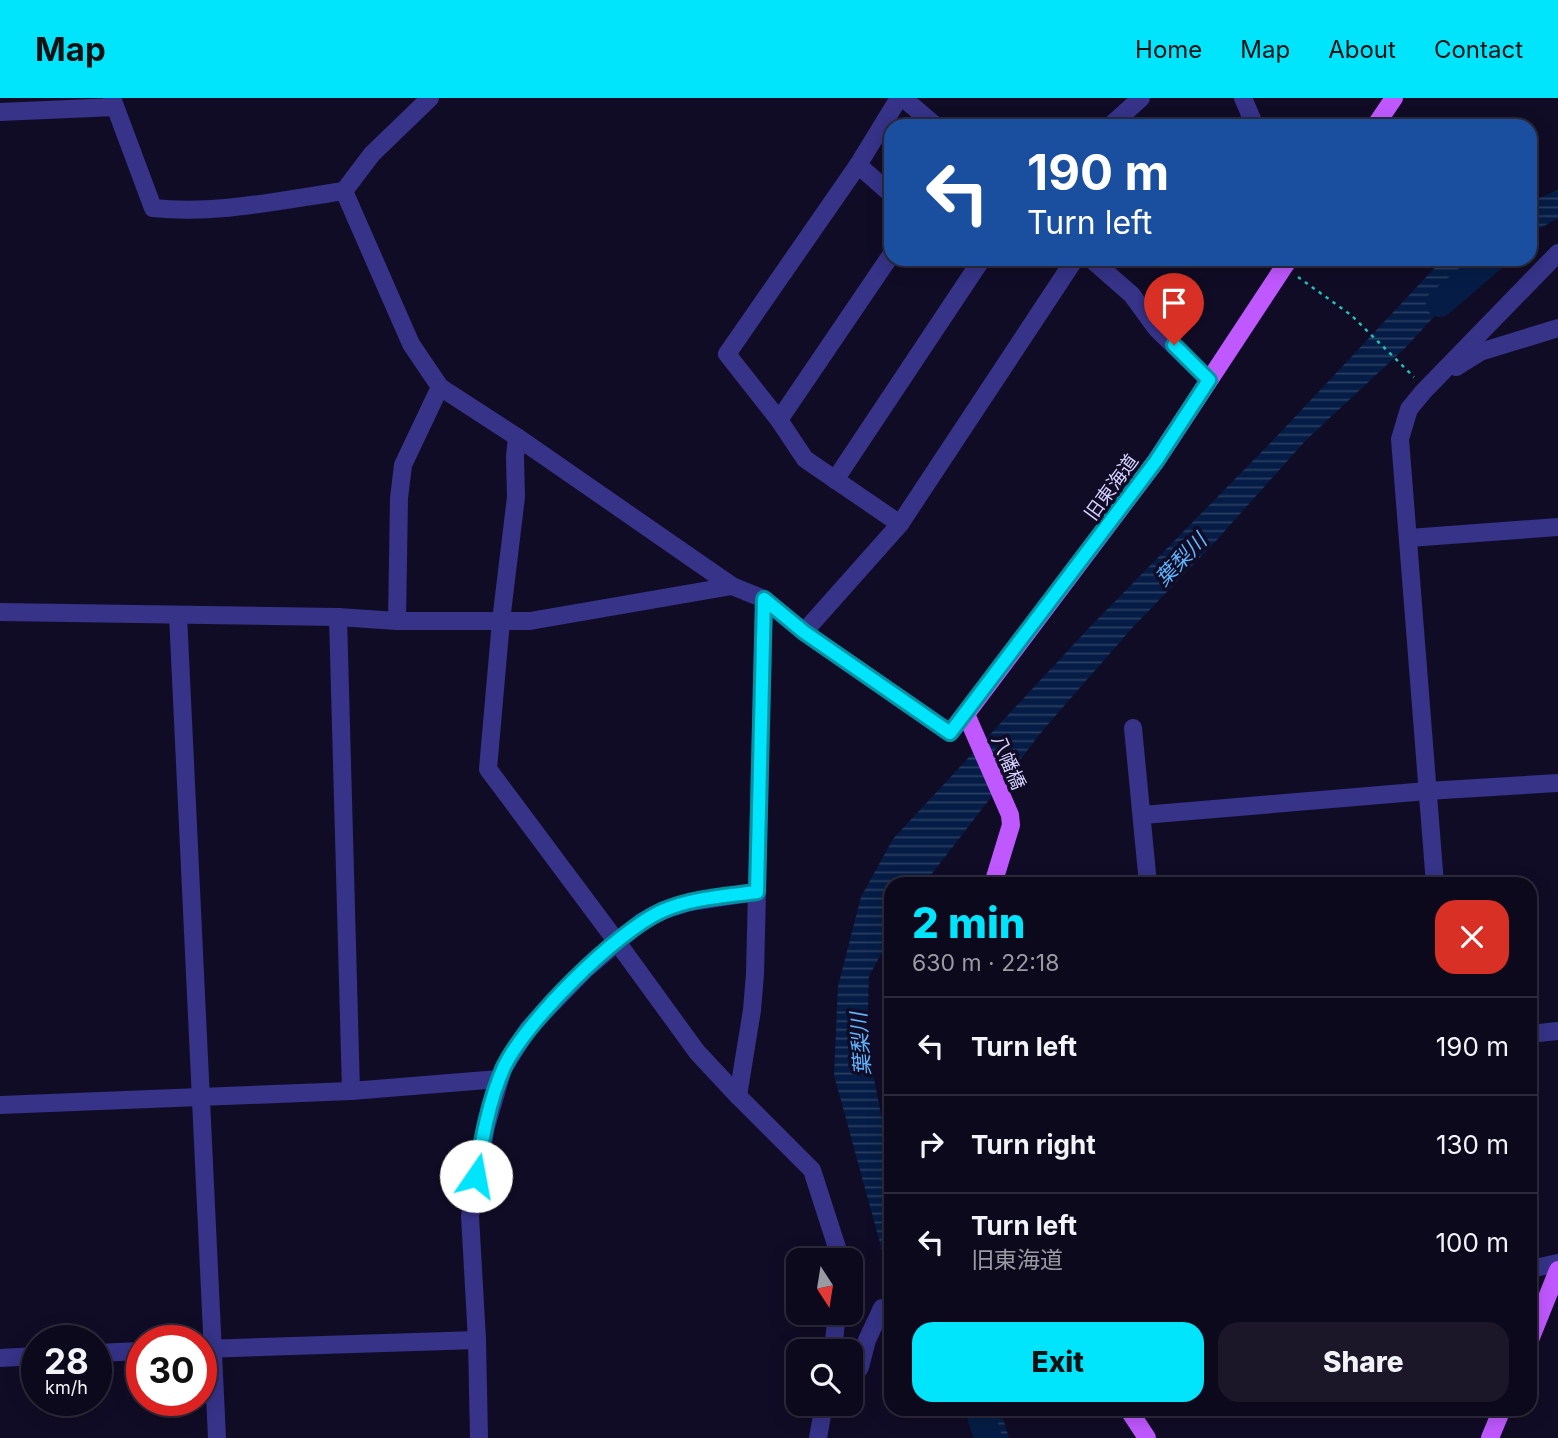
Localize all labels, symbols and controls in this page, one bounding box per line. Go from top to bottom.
text: Map [35,29,106,69]
text: Home [1135,35,1202,64]
text: Map [1240,35,1290,64]
text: About [1328,35,1396,64]
text: Contact [1434,35,1523,64]
text: 190 m [1027,143,1169,202]
icon: left [912,147,1003,238]
text: Turn left [1027,203,1152,242]
pin [1144,273,1204,345]
icon: arrive [1155,284,1193,322]
street label: 旧東海道 [1080,450,1143,525]
water label: 葉梨川 [1150,527,1213,591]
street label: 八幡橋 [987,731,1030,793]
text: 2 min [912,897,1026,948]
button: close [1435,900,1509,974]
text: 630 m · 22:18 [912,949,1059,977]
water label: 葉梨川 [846,1010,875,1076]
icon: left [912,1027,950,1065]
text: Turn left [971,1031,1077,1062]
text: 190 m [1436,1031,1509,1062]
icon: right [912,1125,950,1163]
text: Turn right [971,1129,1096,1160]
text: 130 m [1436,1129,1509,1160]
position arrow [439,1139,513,1213]
text: Turn left [971,1210,1077,1241]
icon: left [912,1223,950,1261]
text: 100 m [1436,1227,1509,1258]
text: 旧東海道 [971,1246,1063,1274]
north arrow [786,1248,863,1325]
map controls [786,1248,863,1416]
button: Exit [912,1322,1204,1402]
button: Share [1218,1322,1509,1402]
speed limit sign: 30 [126,1325,217,1416]
button: search [786,1339,863,1416]
text: 28 [44,1340,89,1382]
text: km/h [45,1377,88,1398]

